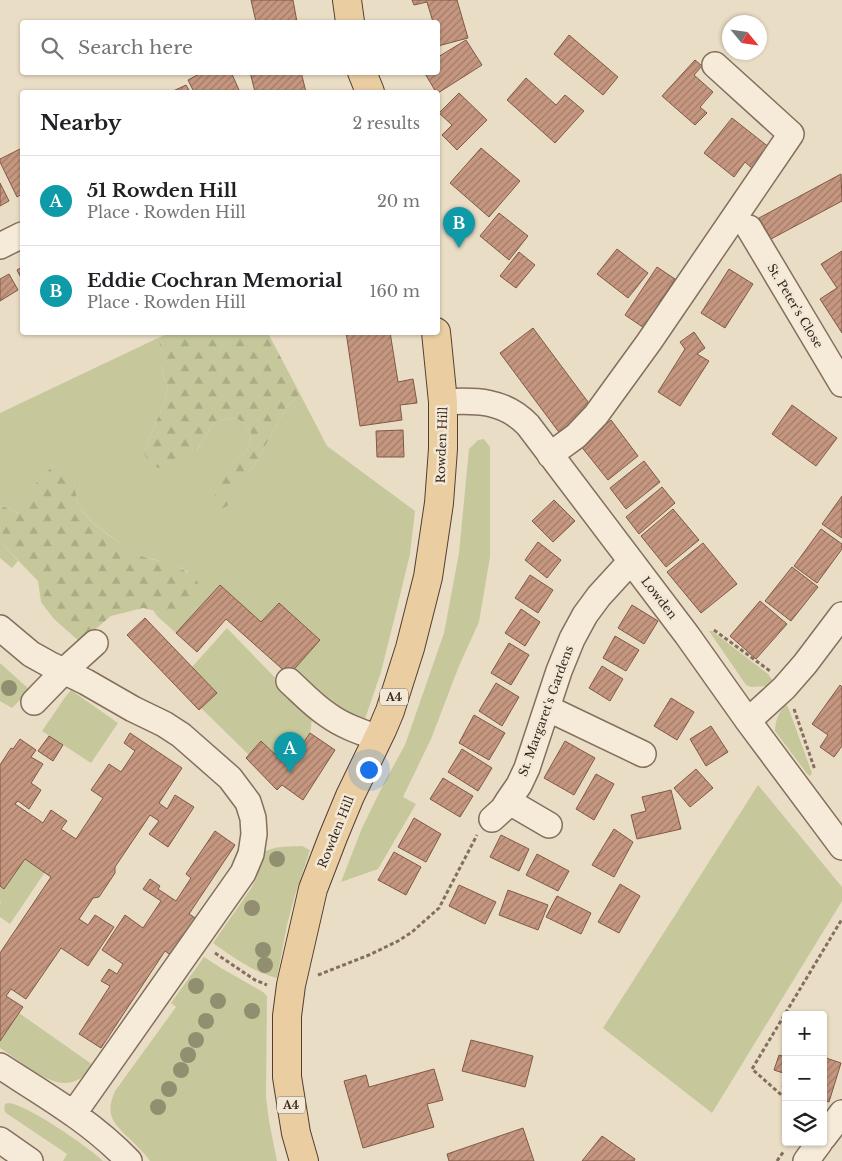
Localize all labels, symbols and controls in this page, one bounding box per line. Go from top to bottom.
north arrow [722,15,767,60]
search box [20,20,440,75]
icon: search [38,34,66,62]
text: Search here [78,36,193,59]
text: Nearby [40,110,121,136]
text: 2 results [352,113,420,133]
text: 51 Rowden Hill [87,179,237,202]
text: A [50,191,62,211]
text: 20 m [377,191,420,211]
text: Place · Rowden Hill [87,202,246,222]
pin: B [443,207,475,248]
street label: St. Peter's Close [764,261,827,351]
text: Eddie Cochran Memorial [87,269,343,292]
text: B [50,281,62,301]
text: 160 m [369,281,420,301]
text: Place · Rowden Hill [87,292,246,312]
street label: Rowden Hill [433,406,450,484]
street label: Lowden [638,574,681,622]
street label: St. Margaret's Gardens [515,643,576,778]
road number: A4 [380,689,408,706]
pin: A [274,732,306,773]
your location [356,757,382,783]
street label: Rowden Hill [314,793,357,870]
map controls [782,1011,827,1146]
button: + [782,1011,827,1056]
button: − [782,1056,827,1101]
road number: A4 [277,1096,305,1114]
button: layers [782,1101,827,1146]

